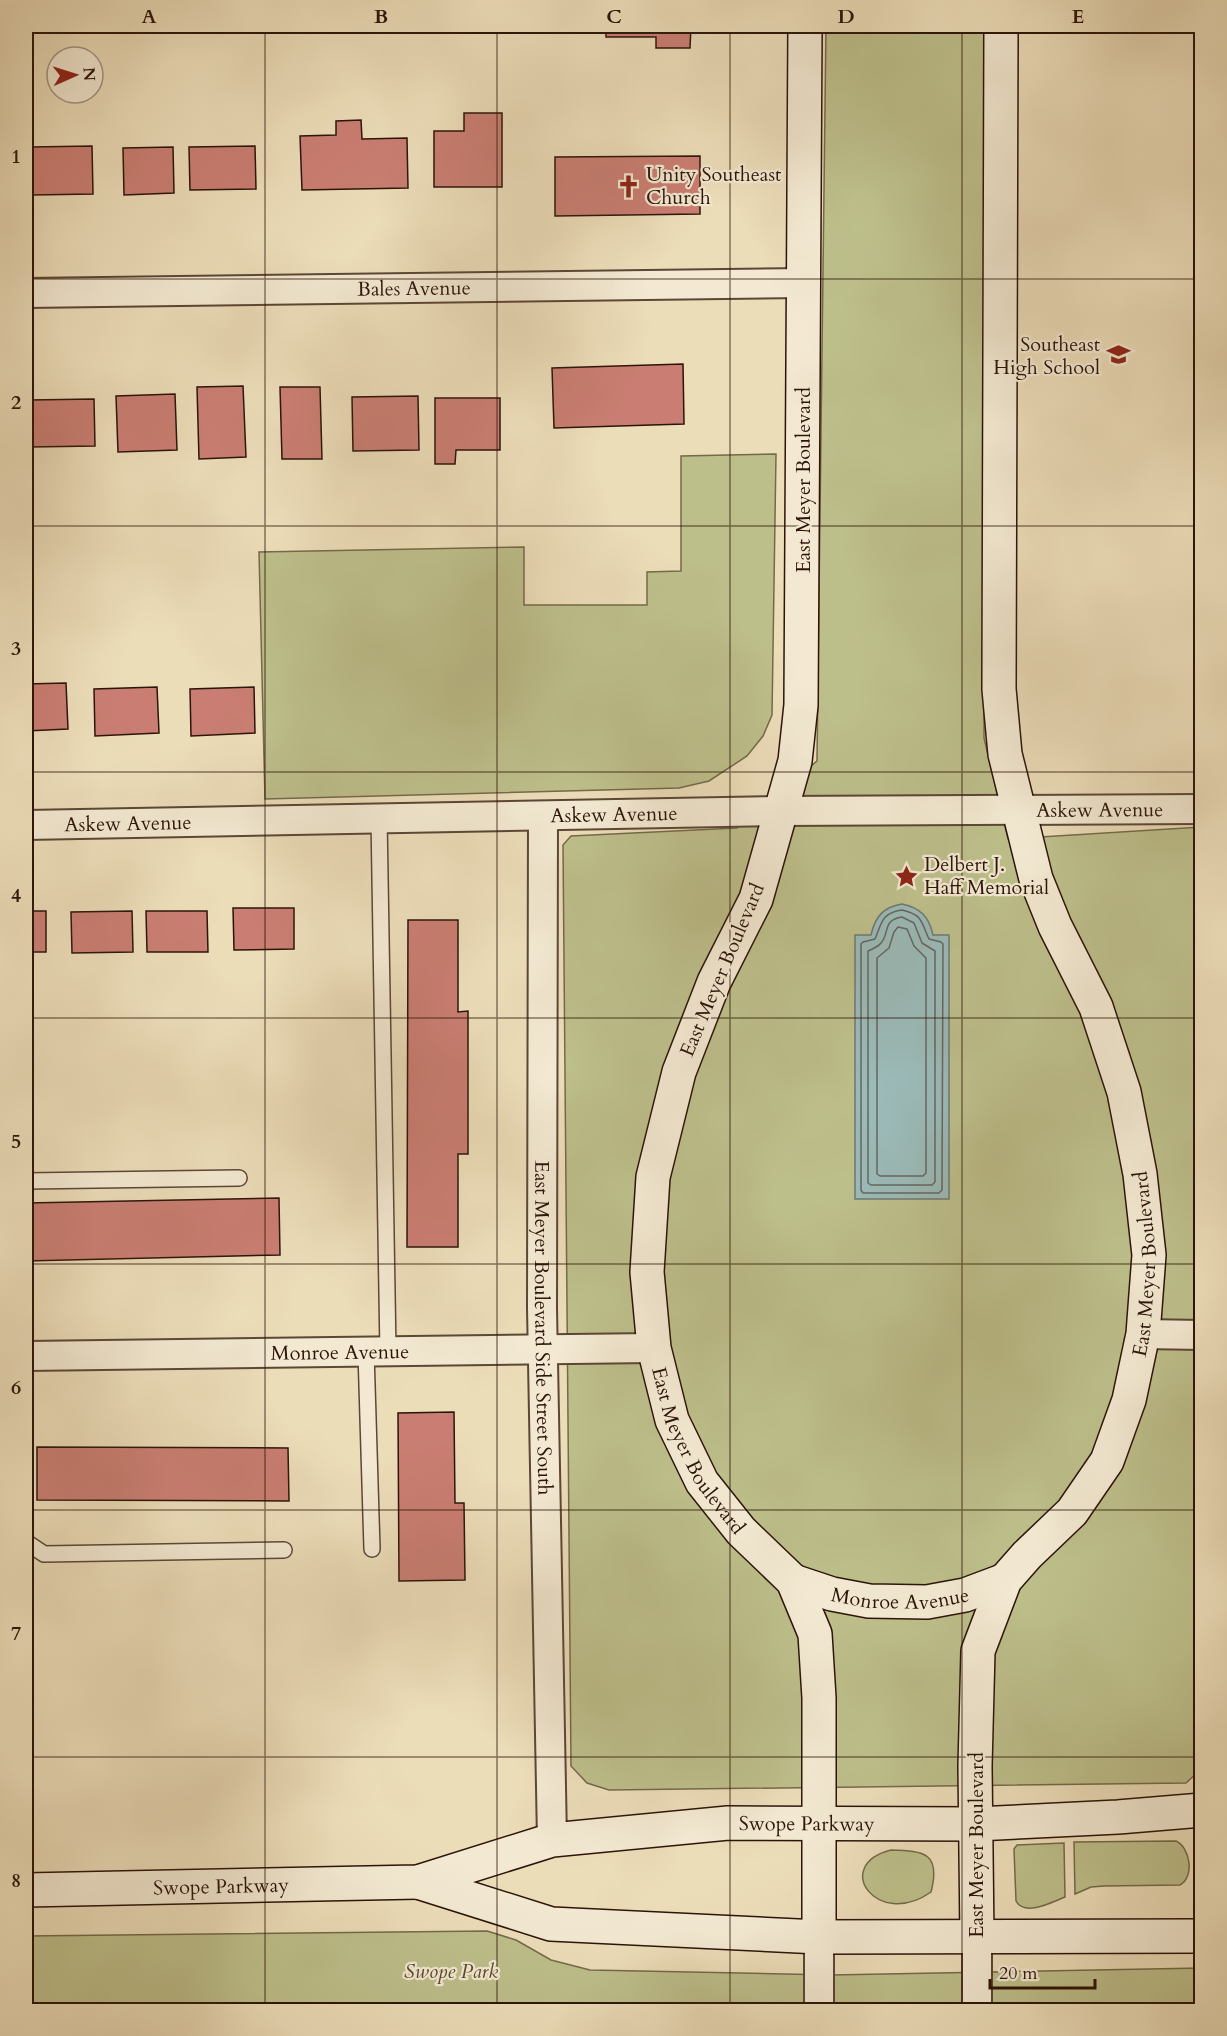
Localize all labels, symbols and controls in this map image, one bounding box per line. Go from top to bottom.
text: A [141,3,157,30]
text: B [374,3,388,30]
text: C [606,3,622,30]
text: D [837,3,855,30]
text: E [1072,3,1084,30]
north arrow [45,45,105,105]
text: N [78,67,100,82]
text: 1 [11,143,21,170]
place label: Unity Southeast Church [646,161,782,211]
church icon: Unity Southeast Church [615,173,641,199]
street label: Bales Avenue [357,274,471,302]
place label: Southeast High School [993,331,1101,381]
school or university icon: Southeast High School [1105,342,1131,368]
street label: East Meyer Boulevard [790,387,817,573]
text: 2 [11,389,21,416]
text: 3 [11,635,21,662]
street label: Askew Avenue [1036,796,1163,823]
street label: Askew Avenue [550,799,678,829]
street label: Askew Avenue [64,808,192,838]
place label: Delbert J. Haff Memorial [924,851,1049,901]
place icon: Delbert J. Haff Memorial [893,863,919,889]
street label: East Meyer Boulevard [673,879,771,1061]
text: 4 [11,882,21,909]
text: 5 [11,1128,21,1155]
street label: East Meyer Boulevard Side Street South [528,1161,559,1496]
street label: East Meyer Boulevard [1125,1170,1163,1359]
street label: Monroe Avenue [271,1338,409,1366]
street label: East Meyer Boulevard [646,1364,752,1540]
text: 6 [11,1374,21,1401]
street label: Monroe Avenue [829,1581,971,1616]
text: 7 [11,1620,21,1647]
street label: East Meyer Boulevard [963,1752,990,1938]
street label: Swope Parkway [739,1810,875,1837]
text: 8 [11,1867,21,1894]
street label: Swope Parkway [153,1871,290,1901]
scale bar [990,1952,1095,1990]
park label: Swope Park [404,1958,498,1985]
text: 20 m [999,1961,1038,1986]

